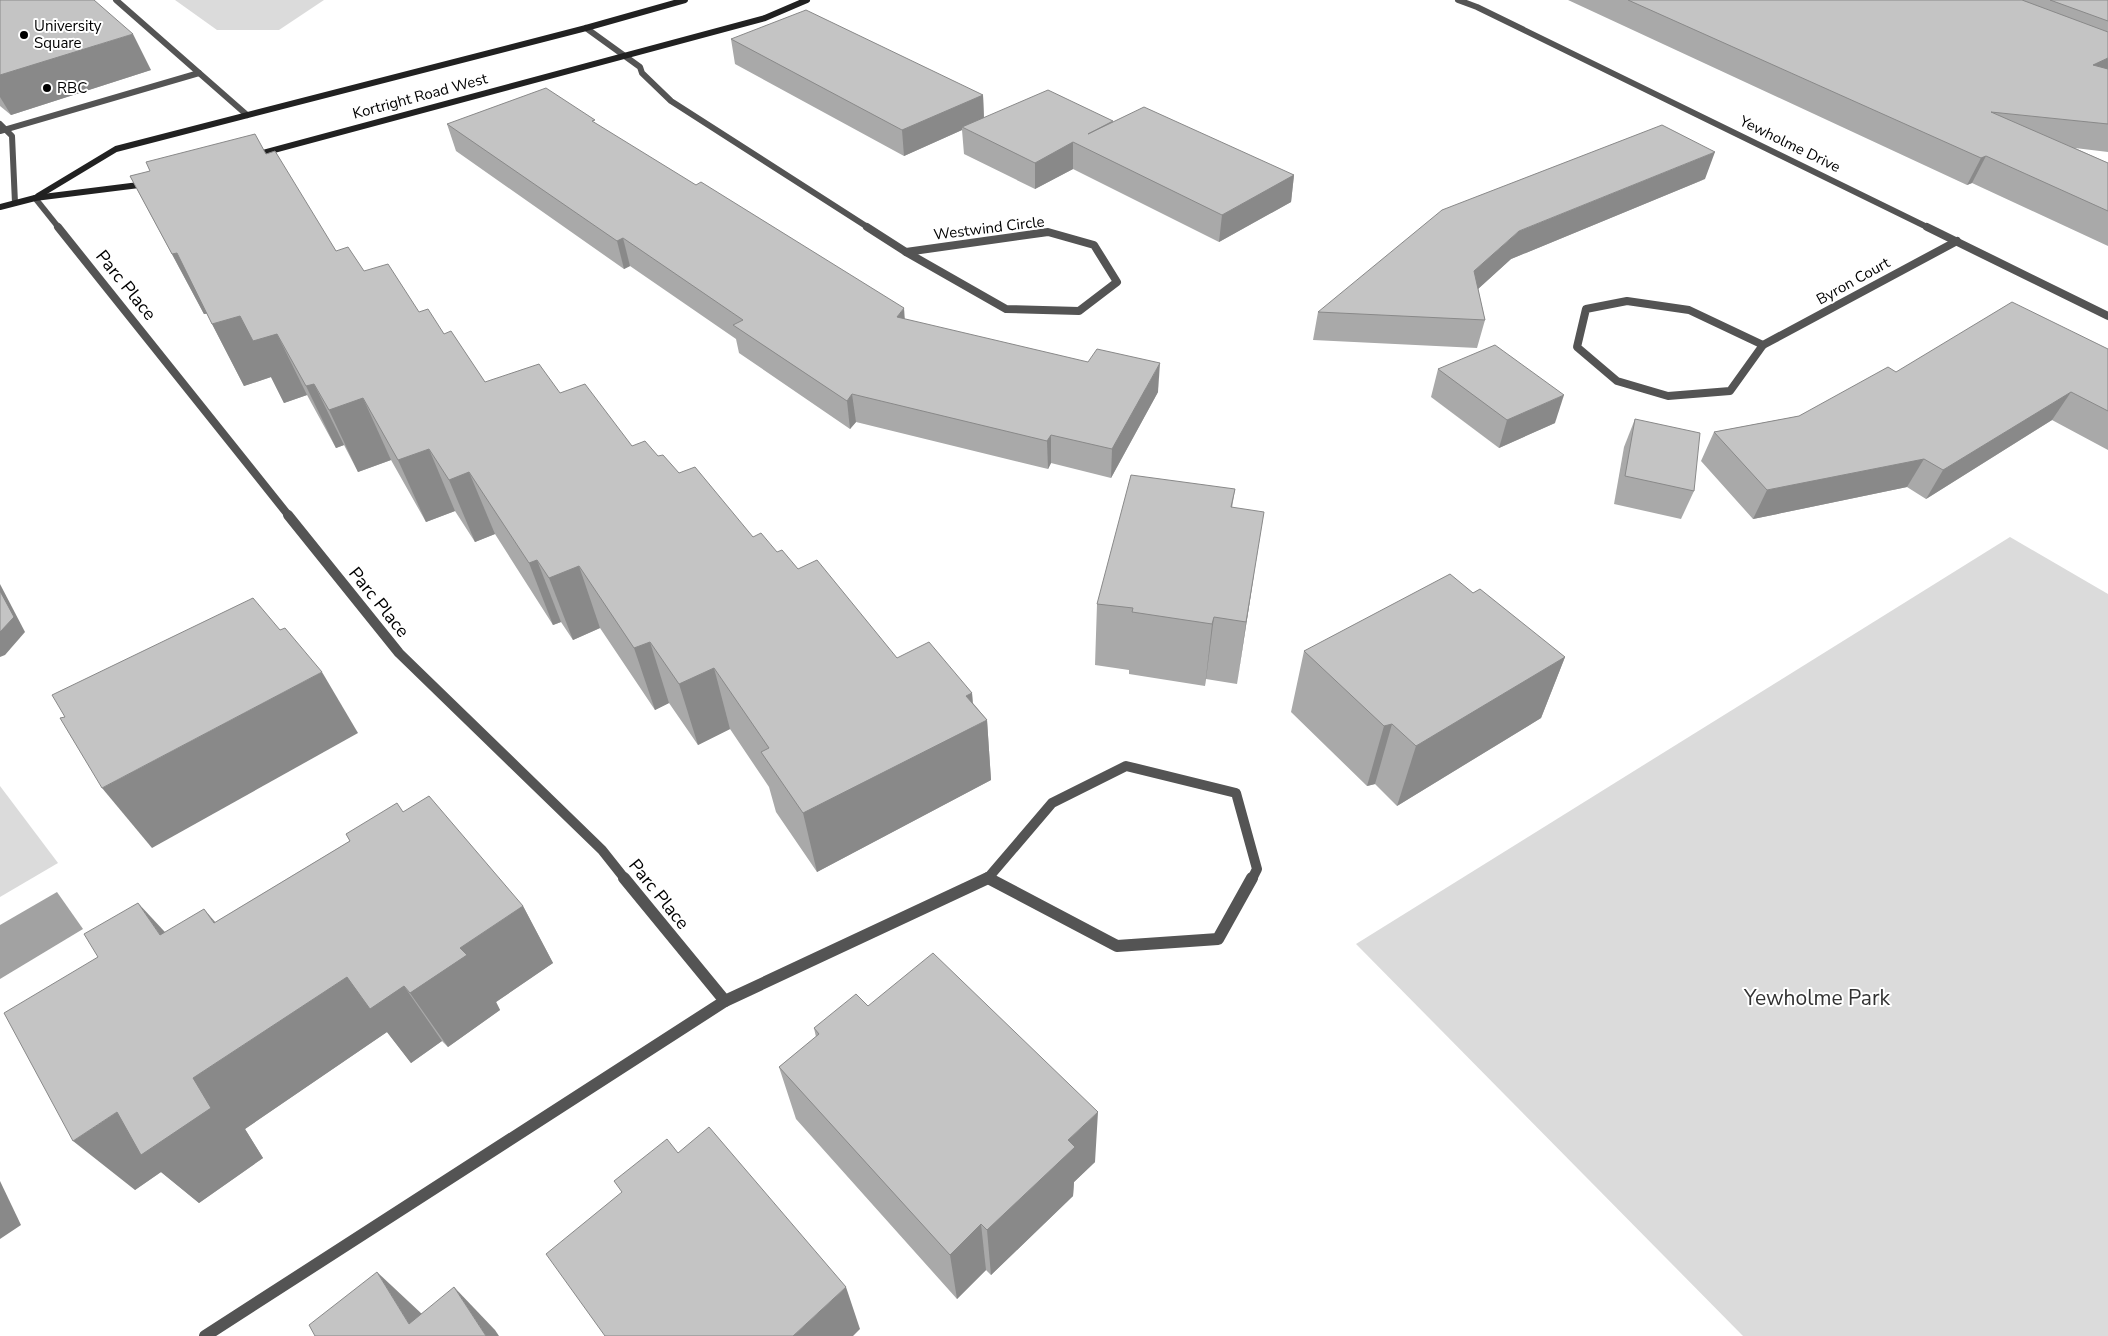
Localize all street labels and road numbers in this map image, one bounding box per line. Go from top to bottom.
street label: Kortright Road West [350,68,490,124]
street label: Yewholme Drive [1735,111,1844,177]
street label: Westwind Circle [932,211,1046,245]
street label: Parc Place [90,245,162,325]
street label: Byron Court [1813,252,1894,309]
street label: Parc Place [343,562,415,642]
street label: Parc Place [623,854,695,934]

